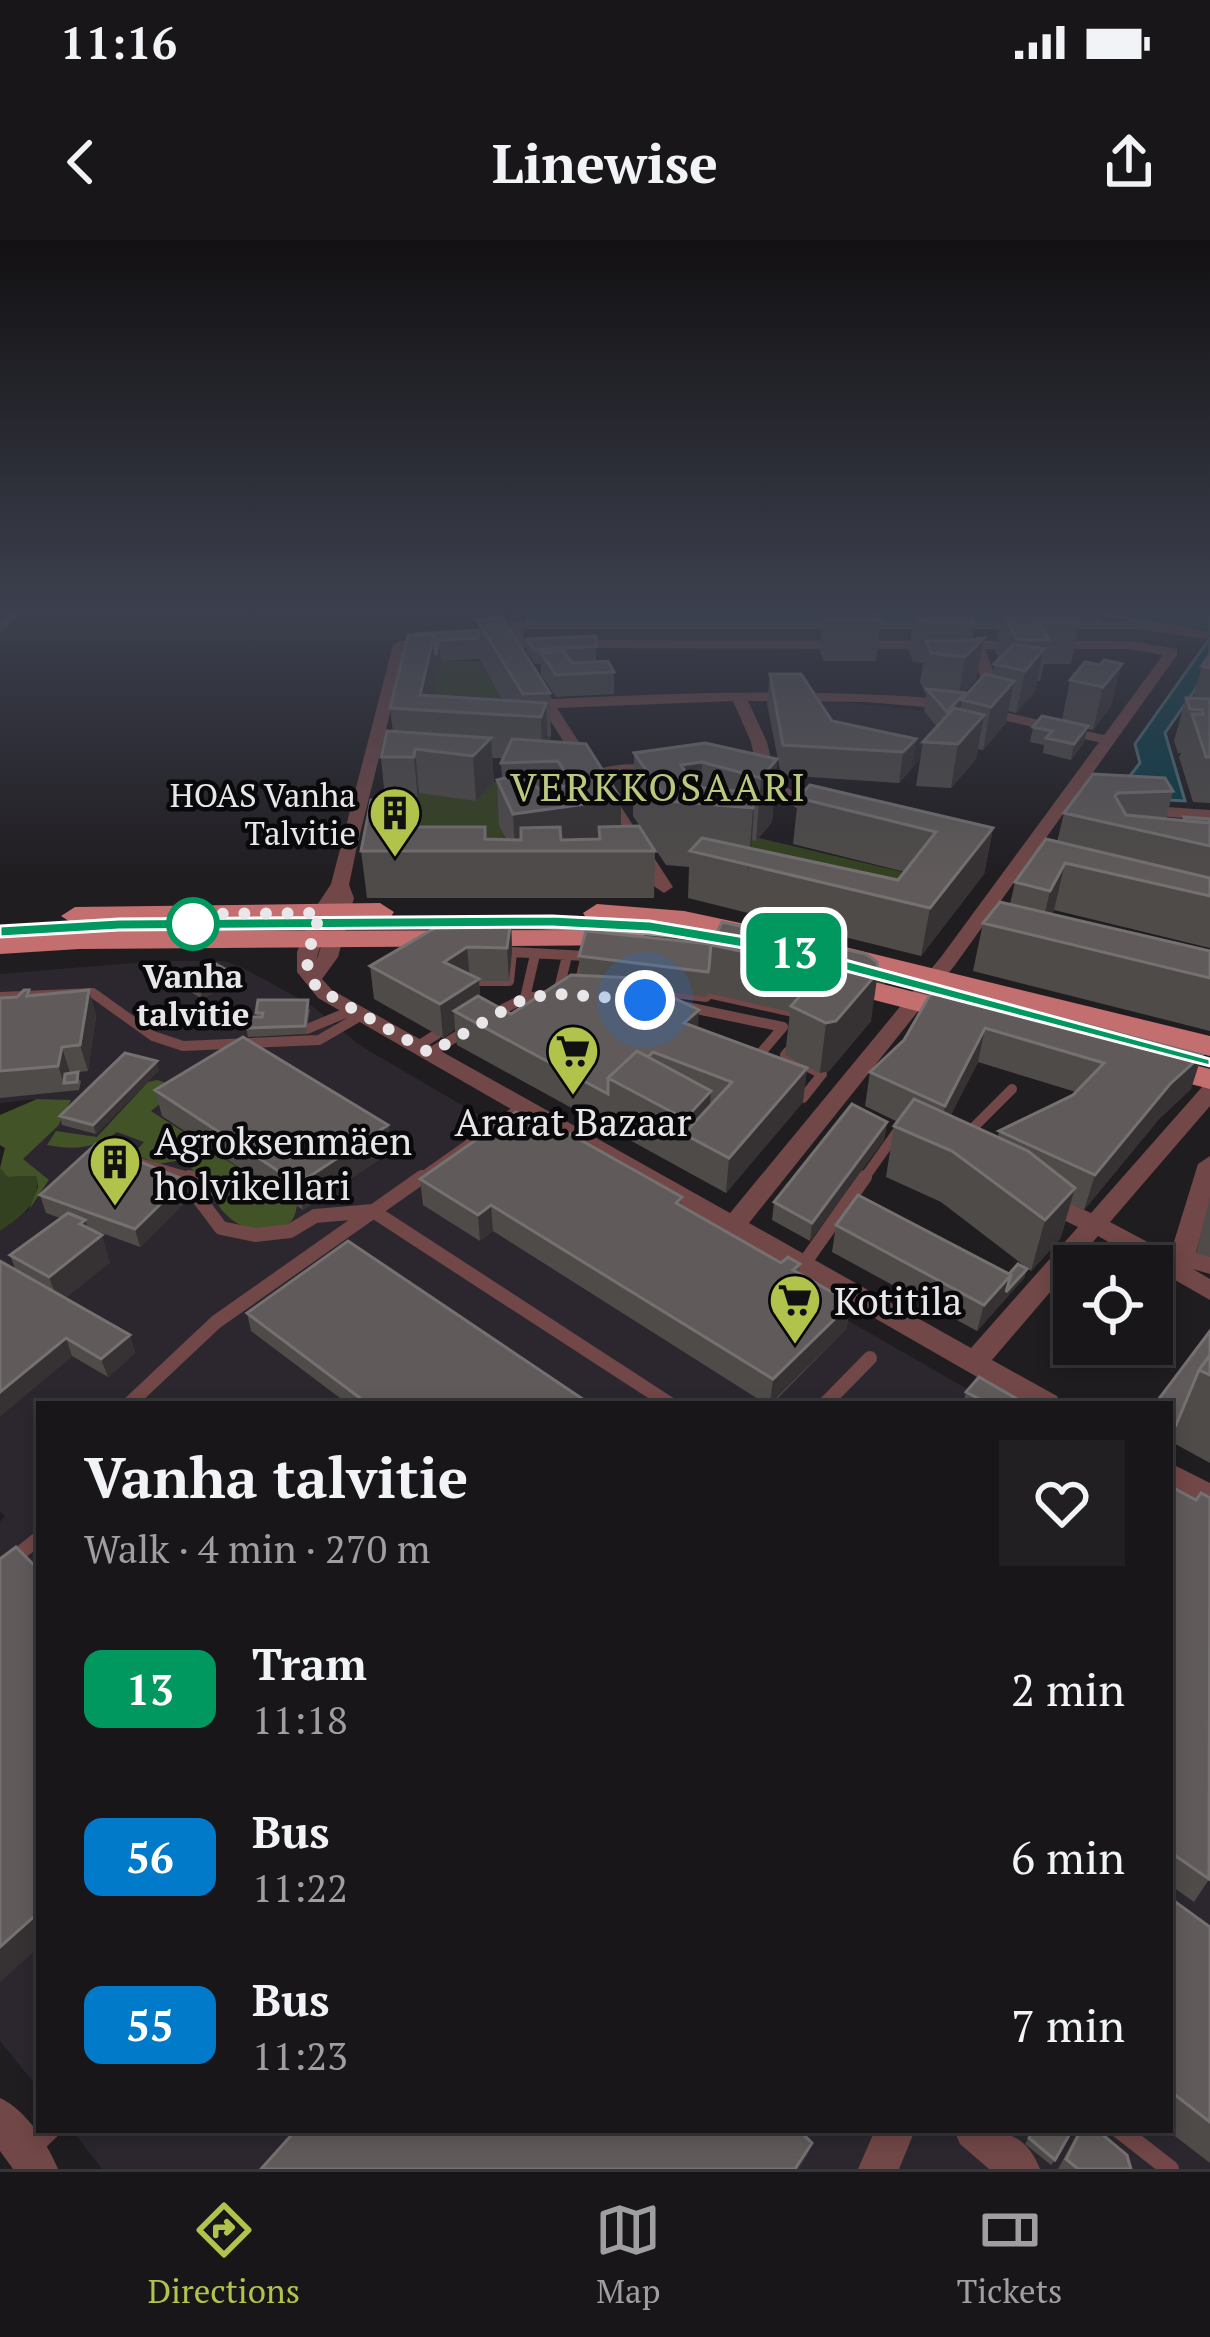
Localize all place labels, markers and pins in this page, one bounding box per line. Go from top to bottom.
place label: HOAS Vanha Talvitie [170,773,356,854]
building icon: HOAS Vanha Talvitie [367,785,423,859]
marker: Vanha talvitie [168,899,218,949]
place label: Vanha talvitie [136,954,250,1035]
supermarket icon: Ararat Bazaar [545,1023,601,1097]
place label: Ararat Bazaar [454,1095,692,1147]
place label: Agroksenmäen holvikellari [154,1114,412,1211]
building icon: Agroksenmäen holvikellari [87,1134,143,1208]
supermarket icon: Kotitila [767,1272,823,1346]
place label: Kotitila [834,1274,962,1326]

